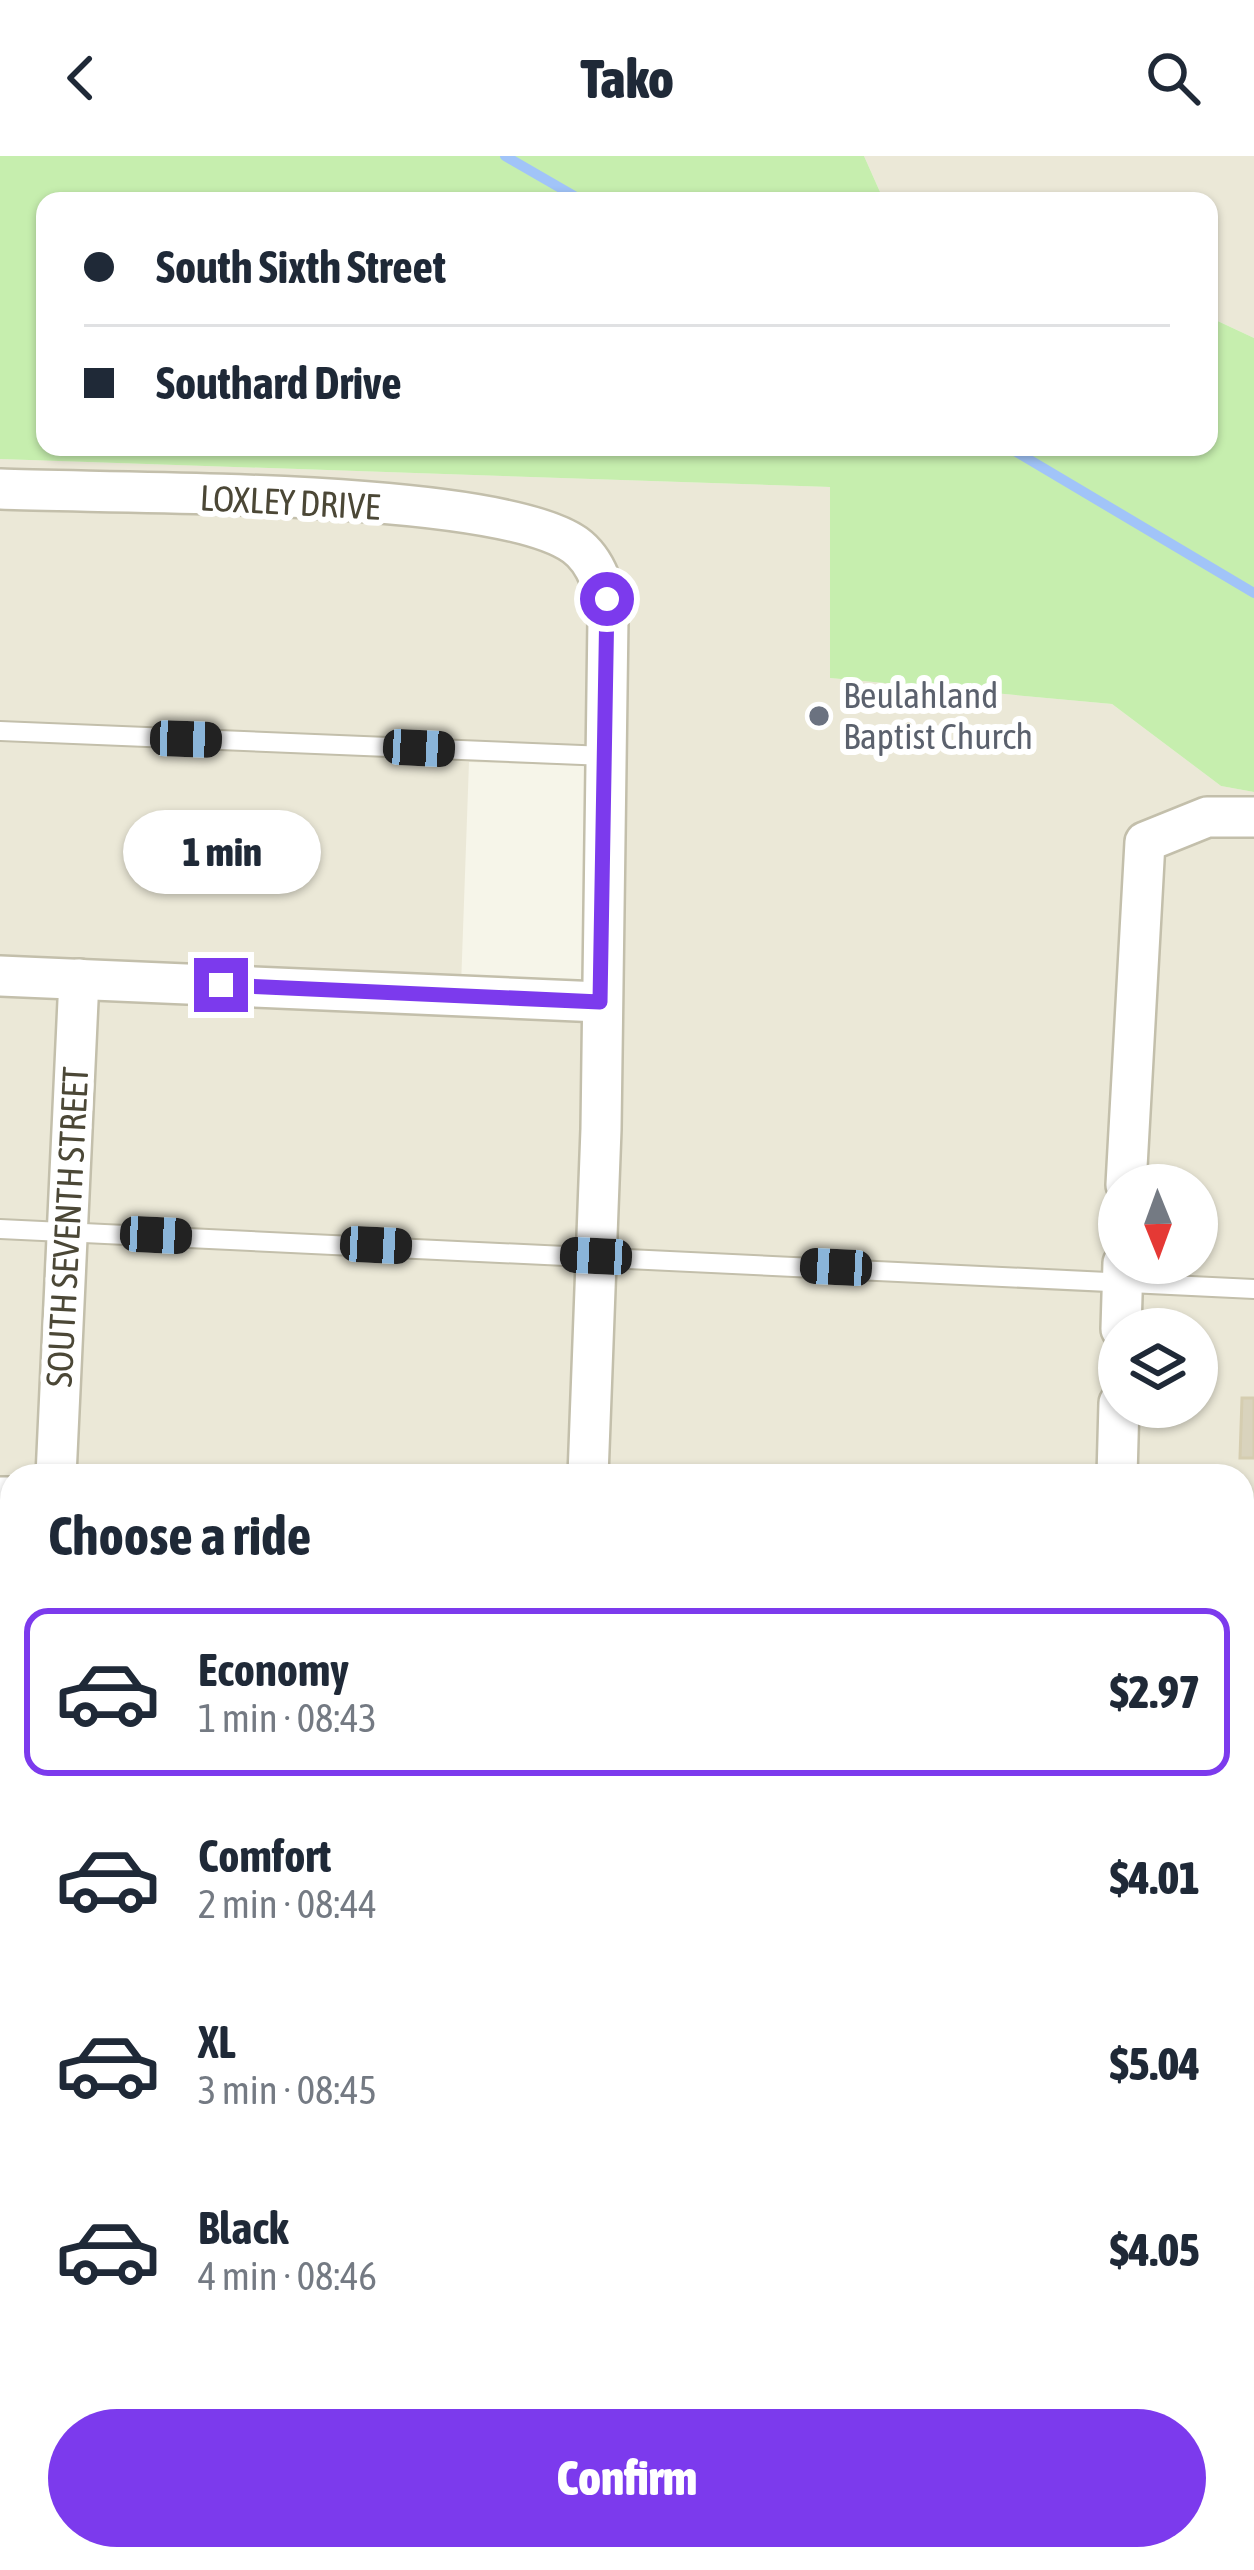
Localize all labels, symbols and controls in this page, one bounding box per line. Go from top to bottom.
icon: back [48,45,114,111]
icon: search [1140,45,1206,111]
text: Tako [580,48,674,109]
text: South Sixth Street [156,241,446,293]
text: Southard Drive [156,357,402,409]
street label: LOXLEY DRIVE [199,476,381,528]
route start [580,572,634,626]
place label: Beulahland Baptist Church [843,674,1033,757]
marker: Beulahland Baptist Church [806,703,832,729]
car [149,720,223,758]
car [382,728,456,768]
callout: 1 min [122,811,320,895]
text: 1 min [182,830,262,874]
route end [194,958,248,1012]
street label: SOUTH SEVENTH STREET [38,1066,96,1388]
north arrow [1098,1164,1218,1284]
map controls [1098,1164,1218,1428]
car [119,1215,193,1255]
car [339,1225,413,1265]
car [559,1236,633,1276]
car [799,1247,873,1287]
button: layers [1098,1308,1218,1428]
text: Choose a ride [48,1505,311,1566]
icon: car [54,1638,162,1746]
text: Economy [198,1644,349,1696]
text: $2.97 [1110,1666,1200,1718]
text: 1 min · 08:43 [198,1696,377,1740]
icon: car [54,1824,162,1932]
text: Comfort [198,1830,331,1882]
text: $4.01 [1110,1852,1200,1904]
text: 2 min · 08:44 [198,1882,377,1926]
icon: car [54,2010,162,2118]
text: XL [198,2016,236,2068]
text: $5.04 [1110,2038,1200,2090]
text: 3 min · 08:45 [198,2068,377,2112]
icon: car [54,2196,162,2304]
text: Black [198,2202,289,2254]
text: $4.05 [1110,2224,1200,2276]
text: 4 min · 08:46 [198,2254,377,2298]
button: Confirm [48,2409,1206,2547]

